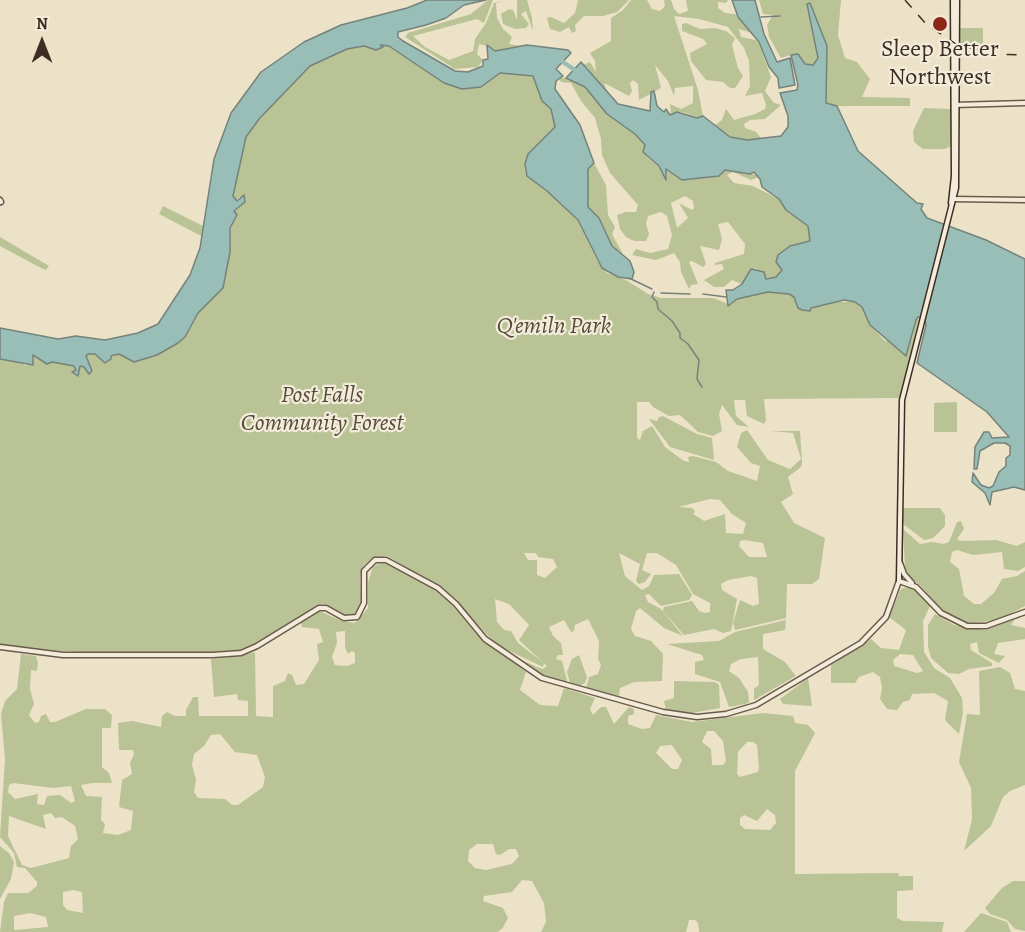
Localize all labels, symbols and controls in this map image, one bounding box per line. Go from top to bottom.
north arrow [12,12,72,72]
text: N [36,13,48,35]
marker: Sleep Better Northwest [931,15,949,33]
place label: Sleep Better Northwest [881,36,999,92]
park label: Q'emiln Park [497,313,611,341]
park label: Post Falls Community Forest [241,382,403,438]

